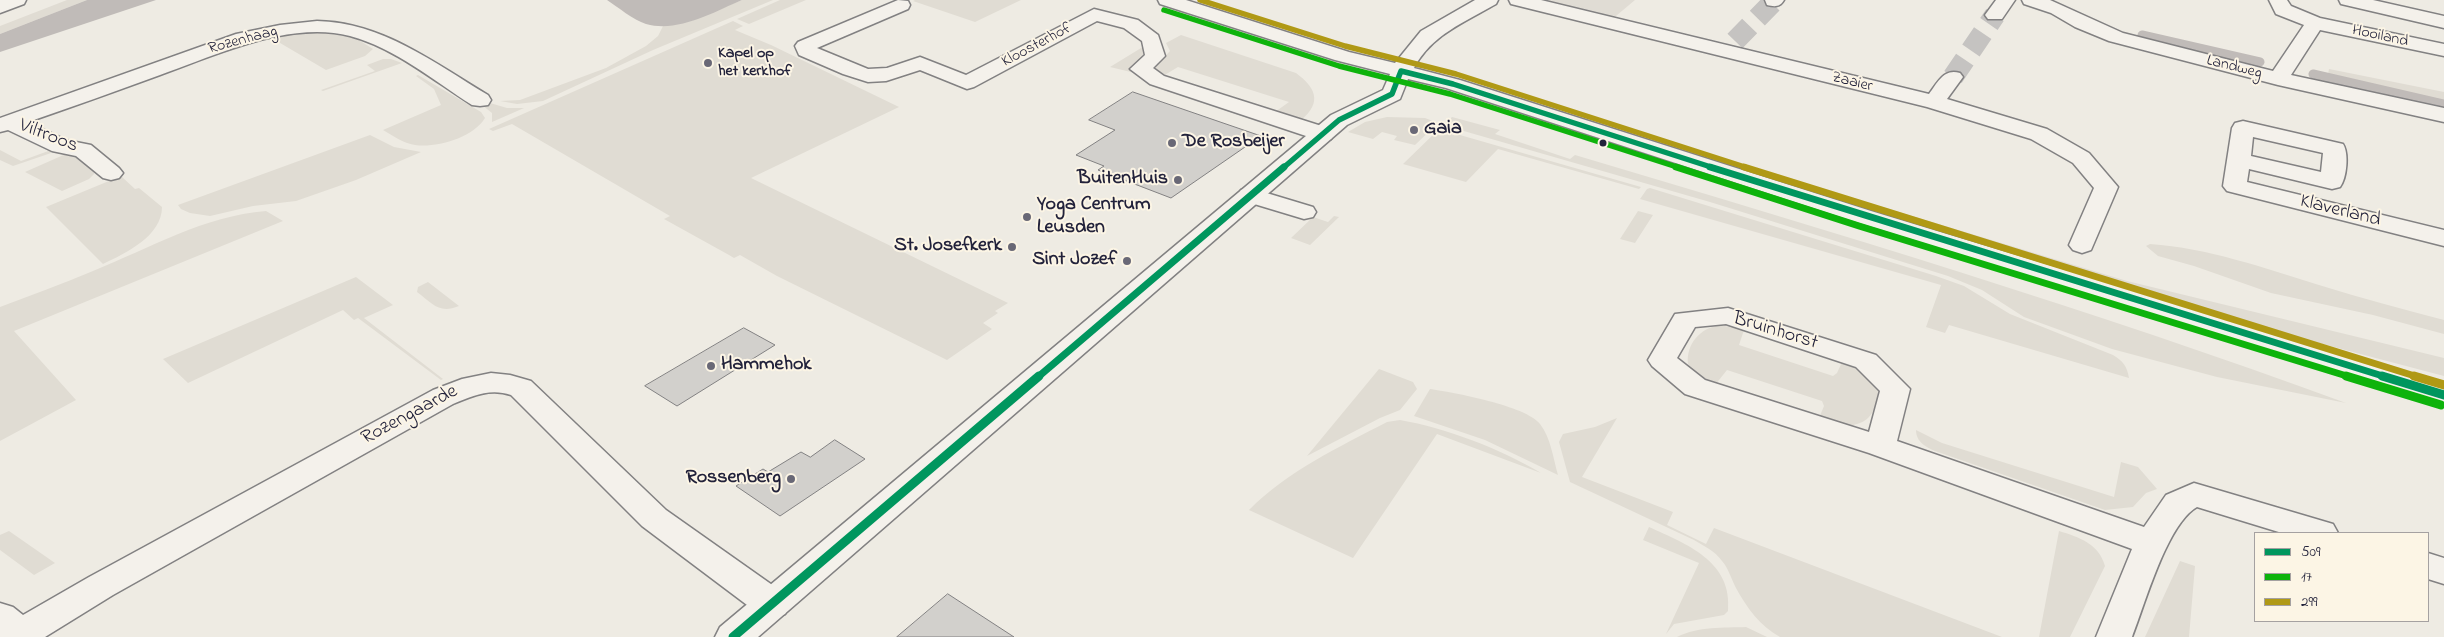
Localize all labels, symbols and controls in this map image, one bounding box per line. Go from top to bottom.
street label: Kloosterhof [999,20,1075,72]
street label: Hooiland [2350,22,2410,52]
street label: Rozenhaag [206,23,280,59]
place label: Kapel op het kerkhof [718,44,792,82]
street label: Landweg [2204,52,2264,84]
marker: Kapel op het kerkhof [702,57,714,69]
street label: Zaaier [1830,69,1874,97]
street label: Viltroos [15,115,81,159]
place label: Gaia [1424,118,1462,142]
marker: Gaia [1408,124,1420,136]
place label: De Rosbeijer [1182,131,1285,155]
marker: De Rosbeijer [1166,137,1178,149]
unlabelled marker [1598,138,1608,148]
place label: BuitenHuis [1077,168,1168,192]
marker: BuitenHuis [1172,174,1184,186]
street label: Klaverland [2297,190,2383,234]
place label: Yoga Centrum Leusden [1037,194,1150,241]
marker: Yoga Centrum Leusden [1021,211,1033,223]
place label: St. Josefkerk [894,235,1002,259]
marker: St. Josefkerk [1006,241,1018,253]
place label: Sint Jozef [1032,249,1117,273]
marker: Sint Jozef [1121,255,1133,267]
street label: Bruinhorst [1730,308,1820,356]
place label: Hammehok [721,354,811,378]
marker: Hammehok [705,360,717,372]
street label: Rozengaarde [358,381,462,451]
place label: Rossenberg [686,467,781,491]
marker: Rossenberg [785,473,797,485]
legend [2254,532,2429,622]
text: 509 [2301,541,2321,563]
text: 17 [2301,566,2312,588]
text: 299 [2301,591,2318,613]

